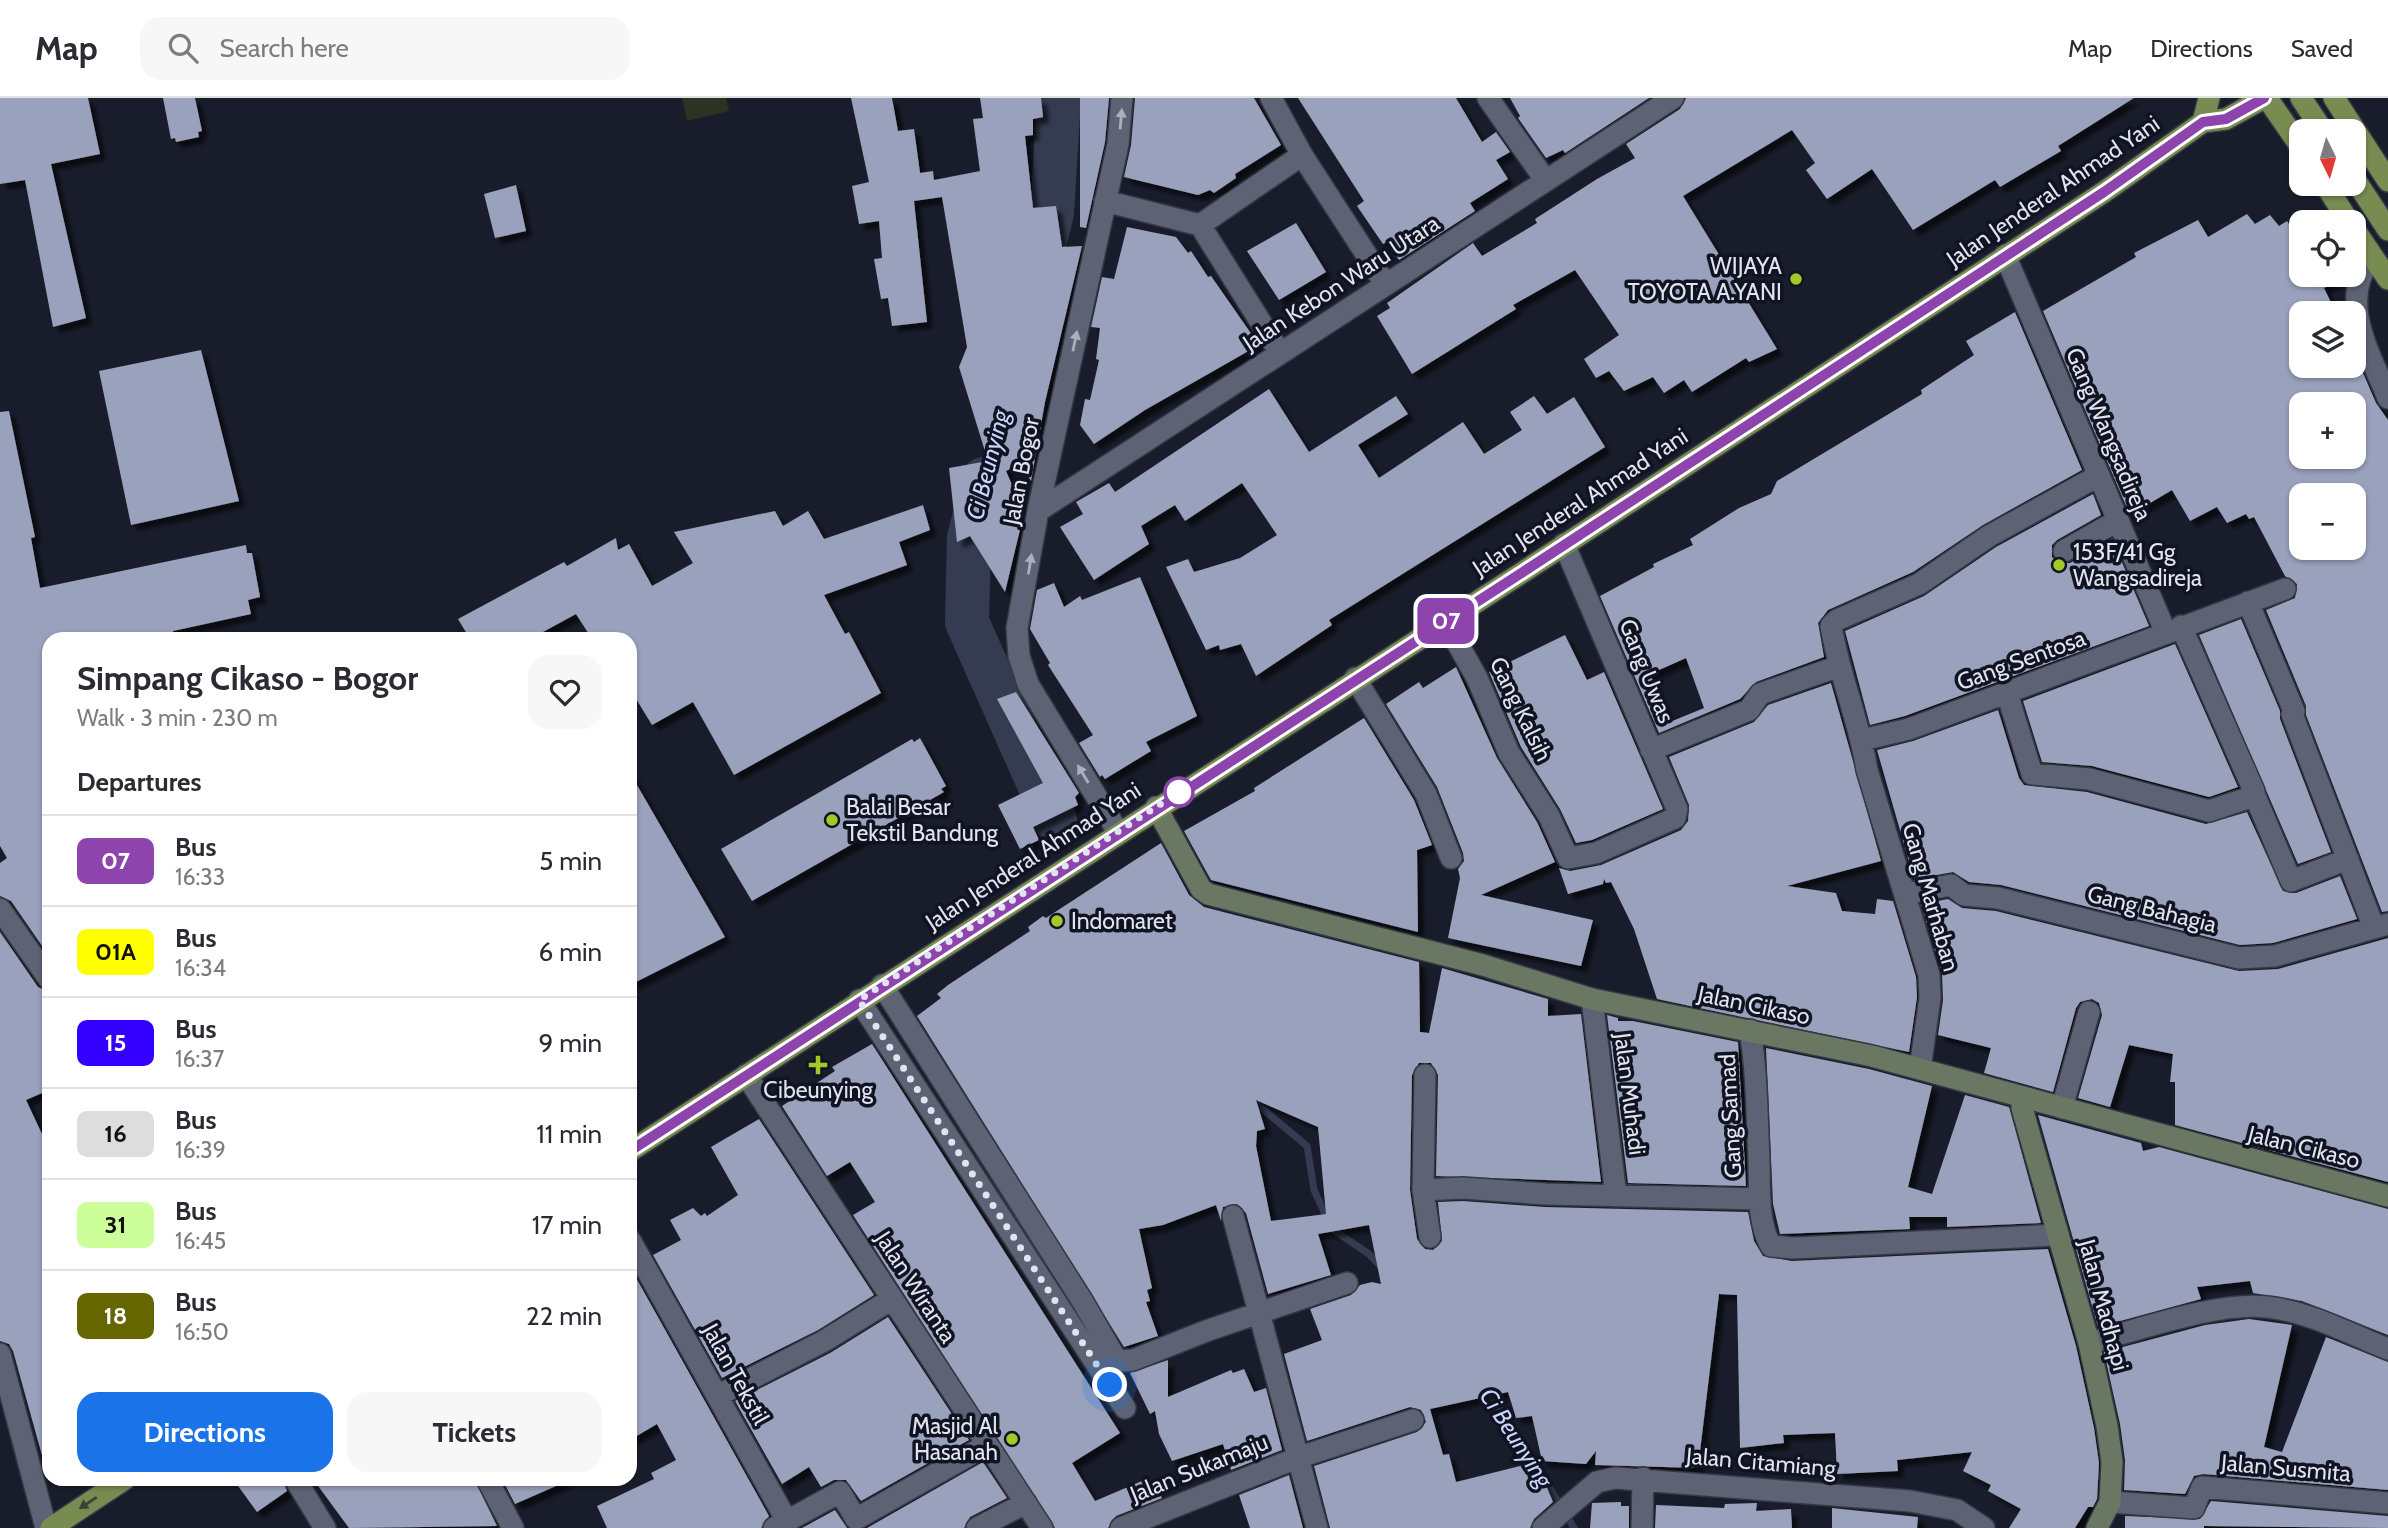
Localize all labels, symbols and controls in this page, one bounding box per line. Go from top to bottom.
search box [140,17,630,80]
text: Map [35,28,98,68]
icon: search [164,29,202,67]
text: Search here [220,32,349,64]
text: Map [2068,34,2112,63]
text: Directions [2150,34,2253,63]
text: Saved [2291,34,2353,63]
one-way arrow [1116,108,1127,130]
street label: Jalan Jenderal Ahmad Yani [1940,109,2165,273]
north arrow [2289,119,2366,196]
map controls [2289,119,2366,560]
street label: Jalan Kebon Waru Utara [1237,209,1444,357]
button: locate [2289,210,2366,287]
place label: WIJAYA TOYOTA A.YANI [1627,252,1782,306]
marker: WIJAYA TOYOTA A.YANI [1788,271,1804,287]
button: layers [2289,301,2366,378]
one-way arrow [1069,330,1080,352]
street label: Gang Wangsadireja [2060,343,2158,525]
button: + [2289,392,2366,469]
water label: Ci Beunying [960,406,1015,523]
street label: Jalan Bogor [997,414,1045,528]
street label: Jalan Jenderal Ahmad Yani [1466,422,1693,583]
button: − [2289,483,2366,560]
place label: 153F/41 Gg Wangsadireja [2073,538,2202,592]
one-way arrow [1025,553,1036,575]
marker: 153F/41 Gg Wangsadireja [2051,557,2067,573]
line badge: 07 [1414,598,1478,644]
text: 07 [1431,606,1461,635]
street label: Gang Uwas [1613,615,1681,727]
street label: Gang Sentosa [1953,624,2089,696]
street label: Gang Kalsih [1484,652,1558,766]
button: heart [528,655,602,729]
text: Simpang Cikaso - Bogor [77,658,418,698]
text: Walk · 3 min · 230 m [77,704,278,732]
one-way arrow [1077,764,1089,783]
text: Departures [77,766,201,798]
street label: Jalan Jenderal Ahmad Yani [919,776,1146,937]
unlabelled marker [1164,777,1194,807]
place label: Balai Besar Tekstil Bandung [846,793,999,847]
marker: Balai Besar Tekstil Bandung [824,812,840,828]
street label: Gang Marhaban [1896,820,1966,974]
text: Bus [175,831,216,863]
text: 5 min [539,845,602,877]
text: 07 [101,846,130,875]
text: 16:33 [175,863,225,891]
street label: Gang Bahagia [2085,879,2219,939]
place label: Indomaret [1071,907,1173,935]
marker: Indomaret [1049,913,1065,929]
text: Bus [175,922,216,954]
text: 6 min [539,936,602,968]
text: 01A [95,937,136,966]
text: 16:34 [175,954,226,982]
street label: Jalan Cikaso [1694,979,1813,1031]
text: Bus [175,1013,216,1045]
text: 9 min [539,1027,602,1059]
text: 15 [105,1028,126,1057]
street label: Jalan Muhadi [1609,1030,1651,1157]
text: 16:37 [175,1045,224,1073]
street label: Gang Samad [1713,1053,1747,1179]
marker: Cibeunying [810,1057,826,1073]
place label: Cibeunying [763,1076,873,1104]
text: Bus [175,1104,216,1136]
text: 11 min [536,1118,602,1150]
text: 16 [104,1119,127,1148]
street label: Jalan Cikaso [2244,1119,2363,1174]
text: 16:39 [175,1136,226,1164]
text: Bus [175,1195,216,1227]
text: 17 min [532,1209,602,1241]
text: 31 [105,1210,126,1239]
street label: Jalan Wiranta [869,1225,962,1348]
text: 16:45 [175,1227,226,1255]
street label: Jalan Madhapi [2073,1235,2135,1374]
text: Bus [175,1286,216,1318]
text: 22 min [526,1300,602,1332]
text: 18 [104,1301,127,1330]
text: 16:50 [175,1318,229,1346]
street label: Jalan Tekstil [696,1318,775,1430]
your location [1092,1367,1127,1402]
water label: Ci Beunying [1474,1383,1560,1493]
button: Directions [77,1392,333,1472]
button: Tickets [347,1392,602,1472]
place label: Masjid Al Hasanah [912,1412,999,1466]
street label: Jalan Sukamaju [1125,1428,1272,1509]
marker: Masjid Al Hasanah [1004,1431,1020,1447]
street label: Jalan Citamiang [1684,1441,1838,1483]
street label: Jalan Susmita [2219,1448,2352,1488]
one-way arrow [78,1497,98,1510]

